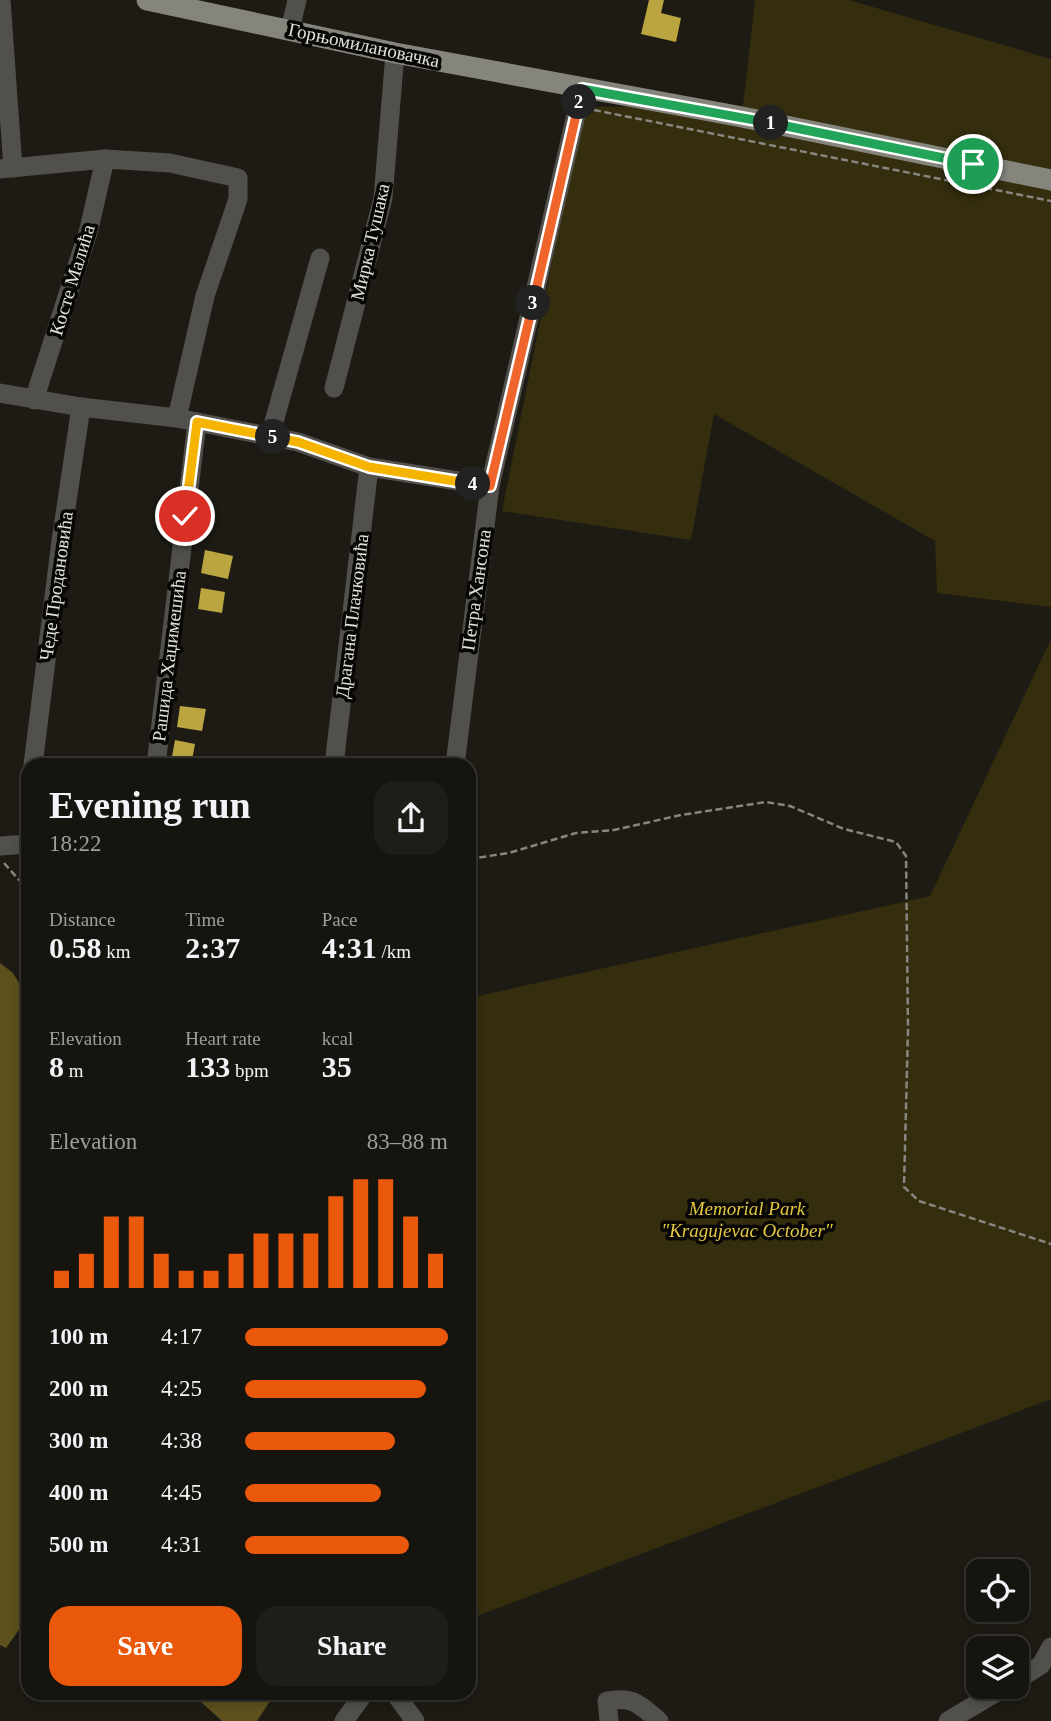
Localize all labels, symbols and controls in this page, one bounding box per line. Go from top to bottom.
street label: Горњомилановачка [286,19,442,71]
pin: 2 [562,84,596,119]
text: 2 [574,91,583,112]
pin: 1 [754,106,788,140]
text: 1 [766,112,775,133]
pin [943,134,1003,194]
icon: arrive [954,145,992,183]
street label: Мирка Тушака [346,181,394,302]
street label: Косте Малића [45,222,99,338]
pin: 3 [516,286,550,320]
text: 3 [528,292,537,313]
pin: 5 [256,420,290,454]
text: 5 [268,426,277,447]
pin: 4 [456,466,490,502]
text: 4 [468,473,477,494]
pin [155,486,215,546]
icon: check [166,497,204,535]
street label: Чеде Продановића [35,510,77,662]
street label: Петра Хансона [457,527,495,652]
street label: Драгана Плачковића [331,532,373,700]
street label: Рашида Хаџимешића [148,569,190,743]
button: share [374,781,448,855]
text: Evening run [49,784,251,826]
text: 18:22 [49,831,101,856]
text: Distance [49,909,115,930]
text: Time [185,909,225,930]
text: Pace [322,909,358,930]
text: 0.58 [49,931,102,964]
text: 2:37 [185,931,240,964]
text: 4:31 [322,931,377,964]
text: km [102,941,131,962]
text: /km [377,941,411,962]
text: Elevation [49,1028,122,1049]
text: Heart rate [185,1028,261,1049]
text: kcal [322,1028,353,1049]
text: 8 [49,1050,64,1083]
text: 133 [185,1050,230,1083]
text: 35 [322,1050,352,1083]
text: m [64,1060,84,1081]
text: bpm [230,1060,269,1081]
text: Elevation [49,1129,137,1154]
text: 83–88 m [367,1129,448,1154]
park label: Memorial Park "Kragujevac October" [661,1198,834,1241]
text: 100 m [49,1324,108,1349]
text: 4:17 [161,1324,202,1349]
text: 200 m [49,1376,108,1401]
text: 4:25 [161,1376,202,1401]
text: 300 m [49,1428,108,1453]
text: 4:38 [161,1428,202,1453]
text: 400 m [49,1480,108,1505]
text: 4:45 [161,1480,202,1505]
text: 500 m [49,1532,108,1557]
text: 4:31 [161,1532,202,1557]
map controls [966,1559,1029,1699]
button: locate [966,1559,1029,1622]
button: Save [49,1606,242,1686]
button: Share [256,1606,448,1686]
button: layers [966,1636,1029,1699]

